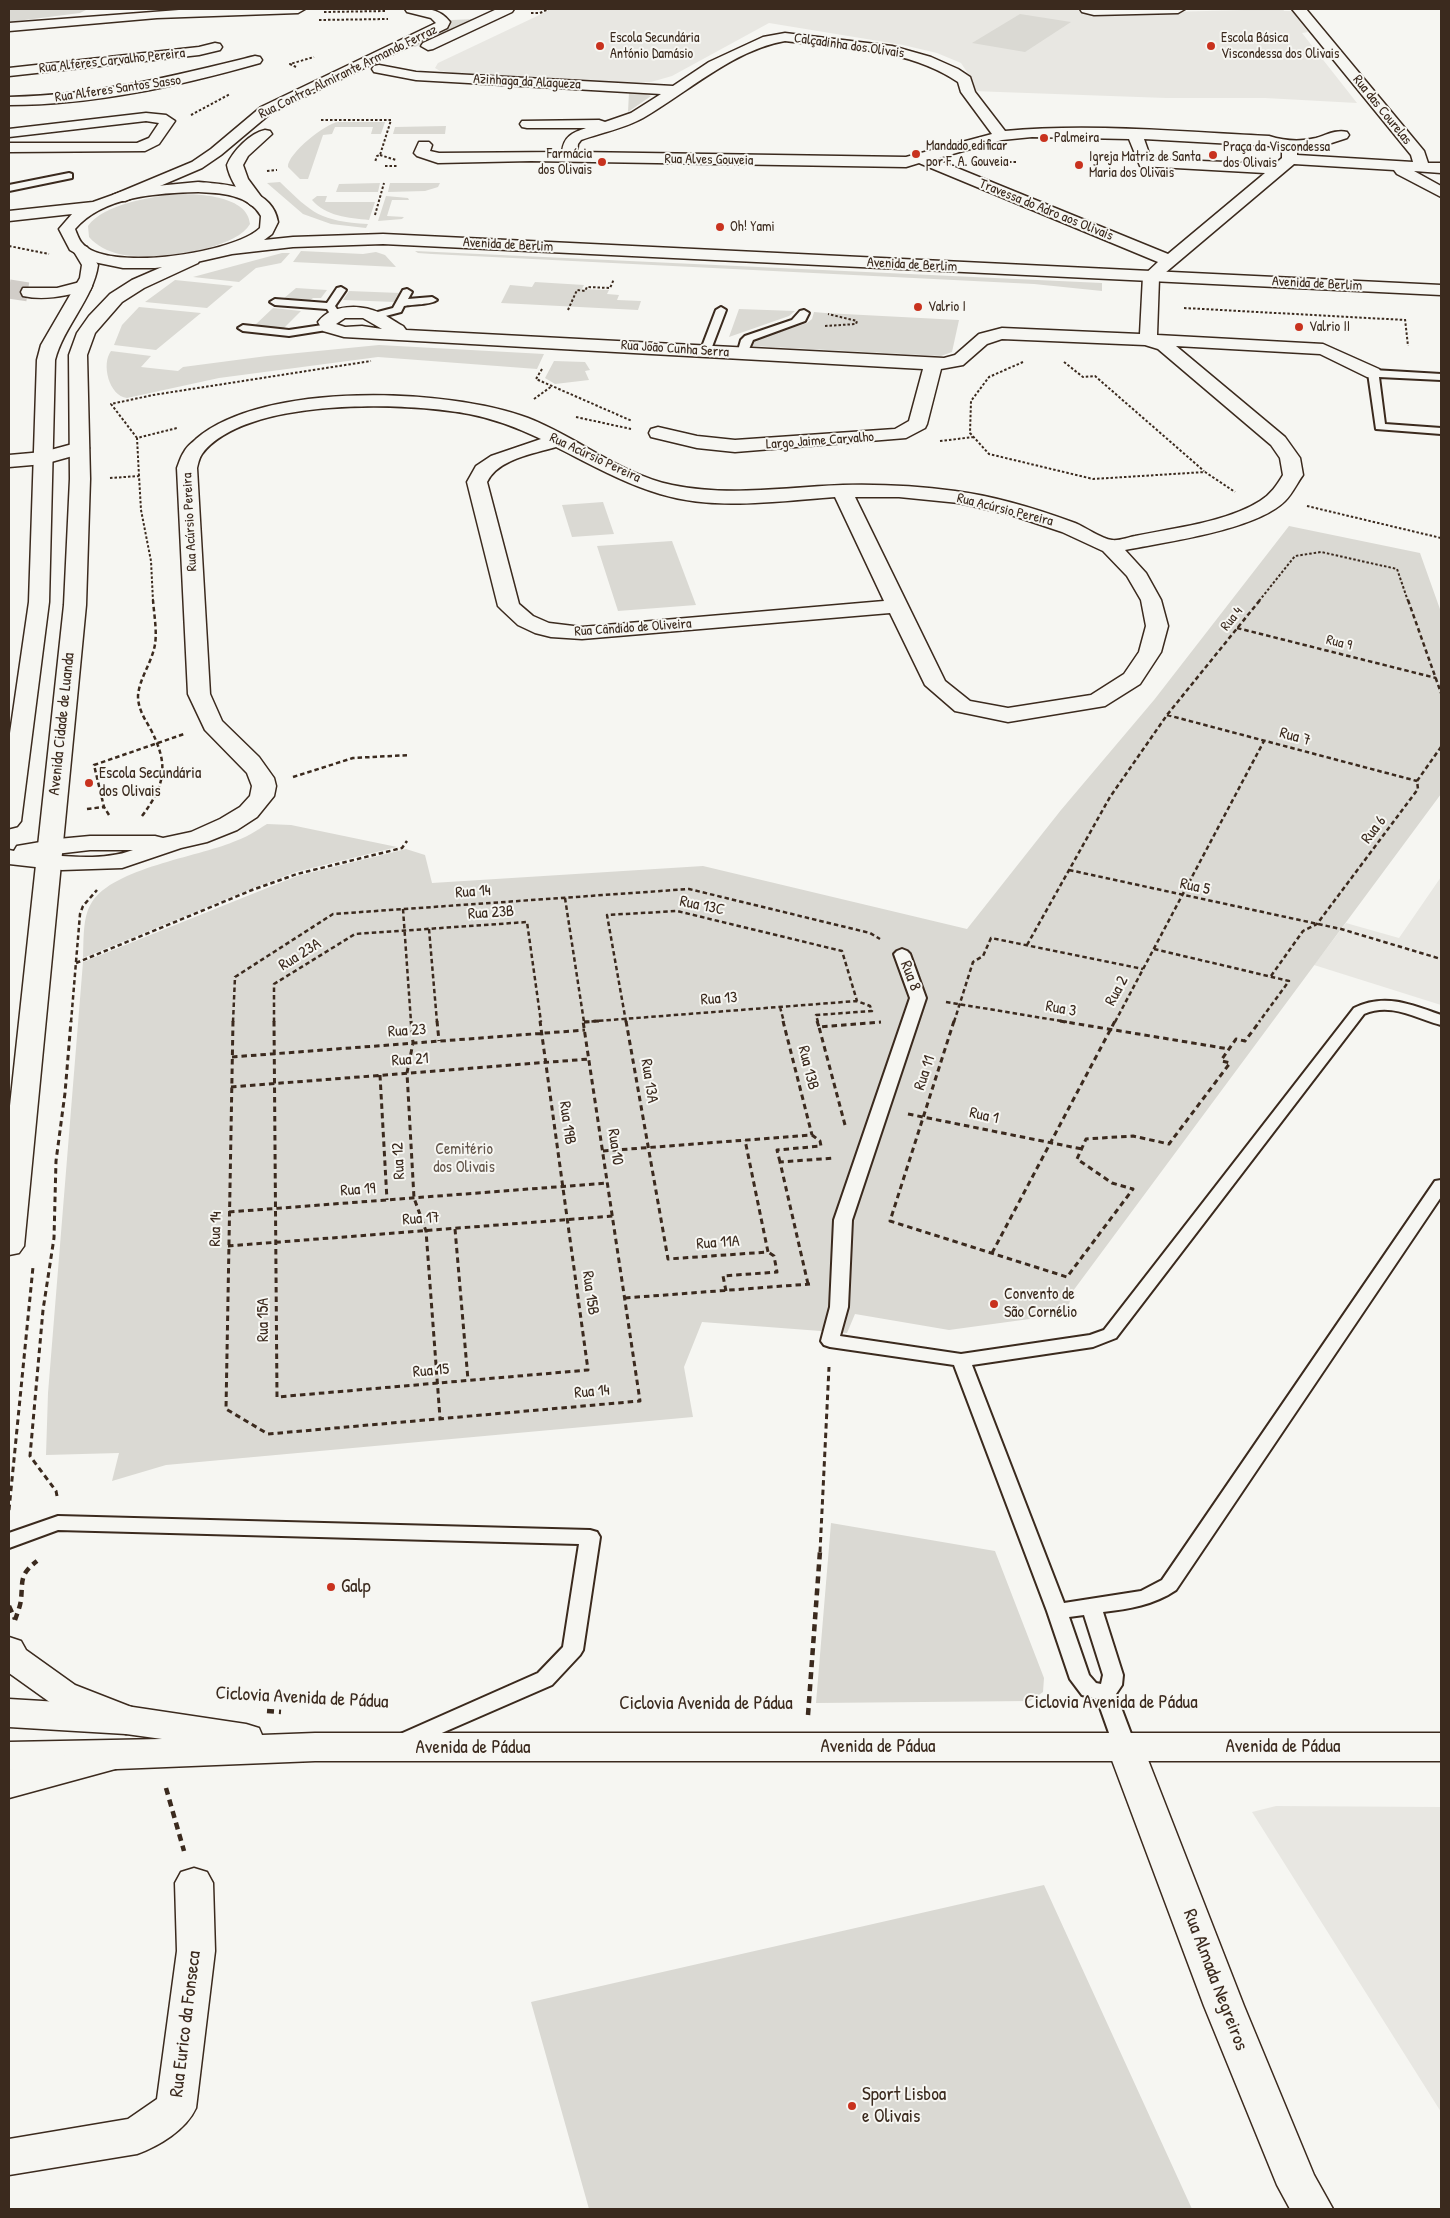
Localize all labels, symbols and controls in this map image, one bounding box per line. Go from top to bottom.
street label: Rua Contra-Almirante Armando Ferraz [256,21,440,123]
place label: Escola Secundária António Damásio [610,30,699,62]
street label: Calçadinha dos Olivais [793,30,905,62]
place label: Escola Básica Viscondessa dos Olivais [1221,30,1339,62]
marker: Escola Secundária António Damásio [594,40,606,52]
marker: Escola Básica Viscondessa dos Olivais [1205,40,1217,52]
street label: Rua Alferes Carvalho Pereira [38,45,186,77]
street label: Azinhaga da Alagueza [473,71,581,93]
street label: Rua Alferes Santos Sasso [54,72,182,106]
street label: Rua das Courelas [1349,72,1415,148]
place label: Palmeira [1054,130,1099,146]
marker: Palmeira [1038,132,1050,144]
place label: Mandado edificar por F. A. Gouveia [926,138,1009,170]
place label: Praça da Viscondessa dos Olivais [1223,139,1330,172]
place label: Farmácia dos Olivais [538,146,592,178]
marker: Mandado edificar por F. A. Gouveia [910,148,922,160]
place label: Igreja Matriz de Santa Maria dos Olivais [1089,149,1201,182]
marker: Praça da Viscondessa dos Olivais [1207,149,1219,161]
street label: Rua Alves Gouveia [664,151,754,169]
marker: Farmácia dos Olivais [596,156,608,168]
marker: Igreja Matriz de Santa Maria dos Olivais [1073,159,1085,171]
street label: Travessa do Adro aos Olivais [977,175,1115,245]
place label: Oh! Yami [730,219,775,235]
marker: Oh! Yami [714,221,726,233]
street label: Avenida de Berlim [462,234,554,256]
street label: Avenida de Berlim [866,254,958,276]
street label: Avenida de Berlim [1271,273,1363,295]
place label: Valrio I [928,299,966,315]
marker: Valrio I [912,301,924,313]
place label: Valrio II [1309,319,1350,335]
marker: Valrio II [1293,321,1305,333]
street label: Rua João Cunha Serra [620,337,730,361]
street label: Largo Jaime Carvalho [765,429,875,453]
street label: Rua Acúrsio Pereira [547,430,643,486]
street label: Rua Acúrsio Pereira [179,472,201,572]
street label: Rua Acúrsio Pereira [955,490,1055,530]
street label: Rua 4 [1217,604,1247,634]
street label: Rua Cândido de Oliveira [574,616,692,640]
street label: Rua 9 [1324,632,1354,654]
street label: Avenida Cidade de Luanda [45,652,79,796]
street label: Rua 7 [1277,724,1313,750]
place label: Escola Secundária dos Olivais [99,764,201,802]
marker: Escola Secundária dos Olivais [83,777,95,789]
street label: Rua 6 [1357,812,1391,848]
street label: Rua 5 [1178,874,1212,900]
street label: Rua 14 [455,881,491,903]
street label: Rua 13C [678,892,726,920]
street label: Rua 23B [467,902,515,924]
street label: Rua 23A [275,935,325,975]
street label: Rua 8 [896,958,924,994]
street label: Rua 2 [1101,973,1133,1009]
street label: Rua 13 [700,988,738,1010]
street label: Rua 3 [1044,997,1078,1021]
street label: Rua 23 [387,1020,427,1042]
street label: Rua 13B [793,1044,823,1092]
street label: Rua 21 [391,1049,429,1071]
street label: Rua 11 [910,1053,940,1093]
street label: Rua 13A [636,1058,662,1104]
street label: Rua 19B [554,1100,580,1146]
street label: Rua 1 [968,1104,1000,1128]
street label: Rua 10 [603,1128,627,1166]
park label: Cemitério dos Olivais [433,1140,495,1178]
street label: Rua 12 [388,1142,410,1180]
street label: Rua 19 [340,1179,376,1201]
street label: Rua 17 [402,1208,440,1230]
street label: Rua 14 [206,1211,226,1247]
street label: Rua 11A [696,1232,740,1254]
street label: Rua 15B [577,1270,603,1316]
place label: Convento de São Cornélio [1004,1285,1077,1323]
street label: Rua 15A [254,1298,274,1342]
marker: Convento de São Cornélio [988,1298,1000,1310]
street label: Rua 15 [412,1360,450,1382]
street label: Rua 14 [574,1381,610,1403]
place label: Galp [341,1576,371,1598]
marker: Galp [325,1581,337,1593]
street label: Ciclovia Avenida de Pádua [215,1682,389,1714]
street label: Ciclovia Avenida de Pádua [1024,1692,1198,1714]
street label: Ciclovia Avenida de Pádua [619,1693,793,1715]
street label: Avenida de Pádua [821,1736,935,1758]
street label: Avenida de Pádua [1226,1736,1340,1758]
street label: Avenida de Pádua [416,1737,530,1759]
street label: Rua Almada Negreiros [1178,1906,1252,2054]
street label: Rua Eurico da Fonseca [166,1950,206,2098]
place label: Sport Lisboa e Olivais [862,2084,946,2128]
marker: Sport Lisboa e Olivais [846,2100,858,2112]

